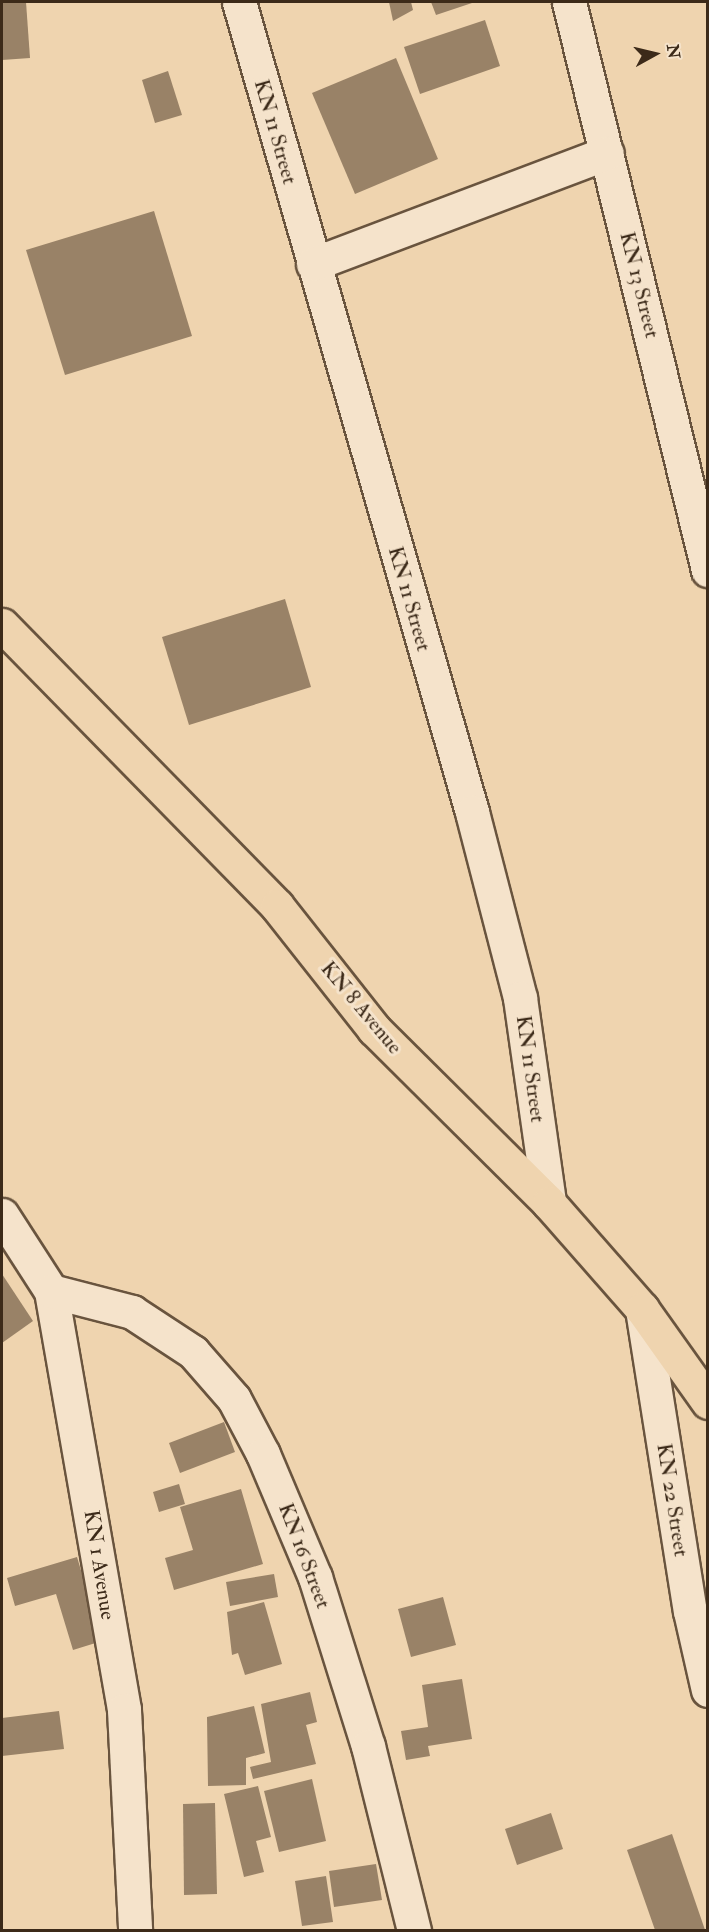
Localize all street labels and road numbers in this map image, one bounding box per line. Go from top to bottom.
street label: KN 11 Street [248,77,302,187]
street label: KN 13 Street [614,229,664,341]
street label: KN 11 Street [382,544,436,654]
street label: KN 8 Avenue [315,957,407,1059]
street label: KN 11 Street [510,1014,550,1124]
street label: KN 22 Street [651,1442,693,1558]
street label: KN 16 Street [272,1500,336,1612]
street label: KN 1 Avenue [78,1508,120,1622]

